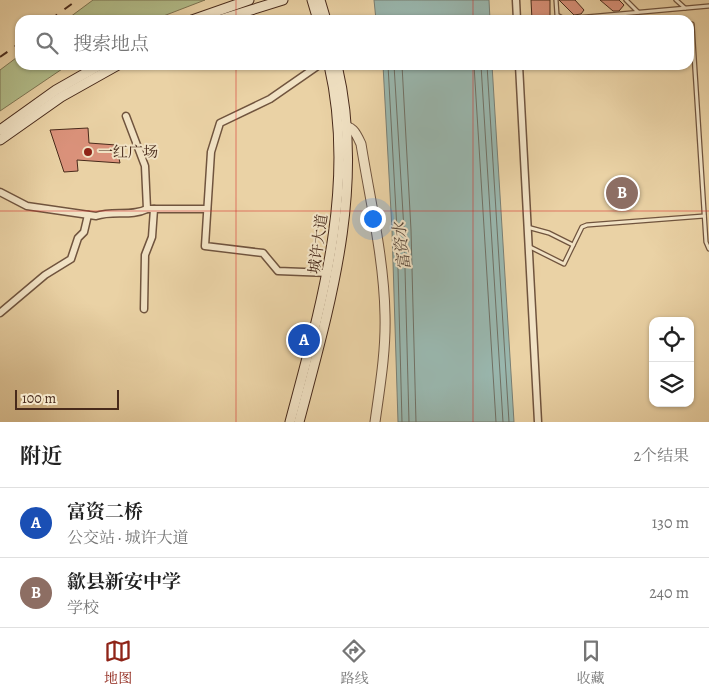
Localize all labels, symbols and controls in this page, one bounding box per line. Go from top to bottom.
search box [15,15,694,70]
icon: search [33,29,61,57]
text: 搜索地点 [73,31,149,57]
place label: 一红广场 [98,142,158,162]
marker: 一红广场 [82,146,94,158]
pin: B [606,174,638,212]
your location [360,206,386,232]
street label: 城许大道 [304,213,332,275]
water label: 富资水 [388,219,416,271]
map controls [649,317,694,407]
button: locate [649,317,694,362]
pin: A [288,321,320,359]
button: layers [649,362,694,407]
scale bar [15,387,119,410]
text: 100 m [22,389,56,408]
text: 附近 [20,442,62,470]
text: 2个结果 [633,445,689,467]
text: 富资二桥 [67,499,143,525]
text: A [31,512,41,534]
text: 130 m [652,512,689,534]
text: 公交站 · 城许大道 [67,527,189,549]
text: 歙县新安中学 [67,569,181,595]
text: B [31,582,41,604]
text: 240 m [649,582,689,604]
text: 学校 [67,597,99,619]
tab: 地图 [104,637,132,688]
tab: 路线 [340,637,368,688]
tab: 收藏 [577,637,605,688]

